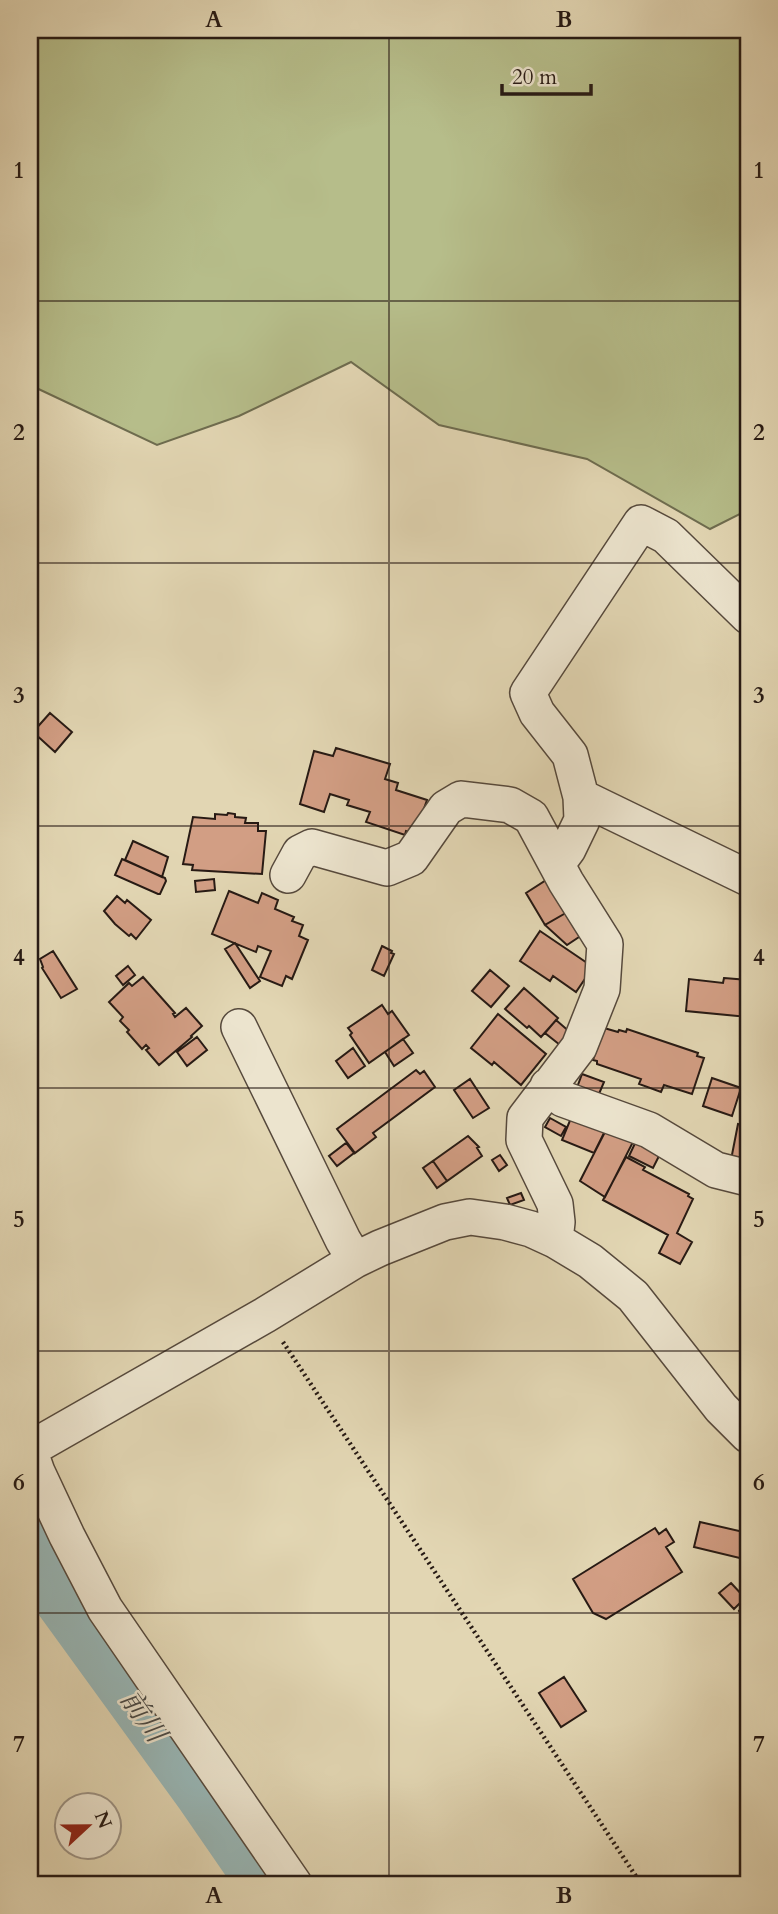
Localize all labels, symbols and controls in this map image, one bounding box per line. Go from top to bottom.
text: A [205,4,223,35]
text: B [556,4,572,35]
scale bar [502,52,591,96]
text: 20 m [512,63,557,92]
text: 1 [13,155,25,186]
text: 1 [753,155,765,186]
text: 2 [13,417,25,448]
text: 2 [753,417,765,448]
text: 3 [13,680,25,711]
text: 3 [753,680,765,711]
text: 4 [13,942,25,973]
text: 4 [753,942,765,973]
text: 5 [13,1204,25,1235]
text: 5 [753,1204,765,1235]
text: 6 [13,1467,25,1498]
text: 6 [753,1467,765,1498]
water label: 前川 [111,1682,176,1752]
text: 7 [13,1729,25,1760]
text: 7 [753,1729,765,1760]
north arrow [52,1792,122,1862]
text: N [88,1807,118,1833]
text: A [205,1880,223,1911]
text: B [556,1880,572,1911]

